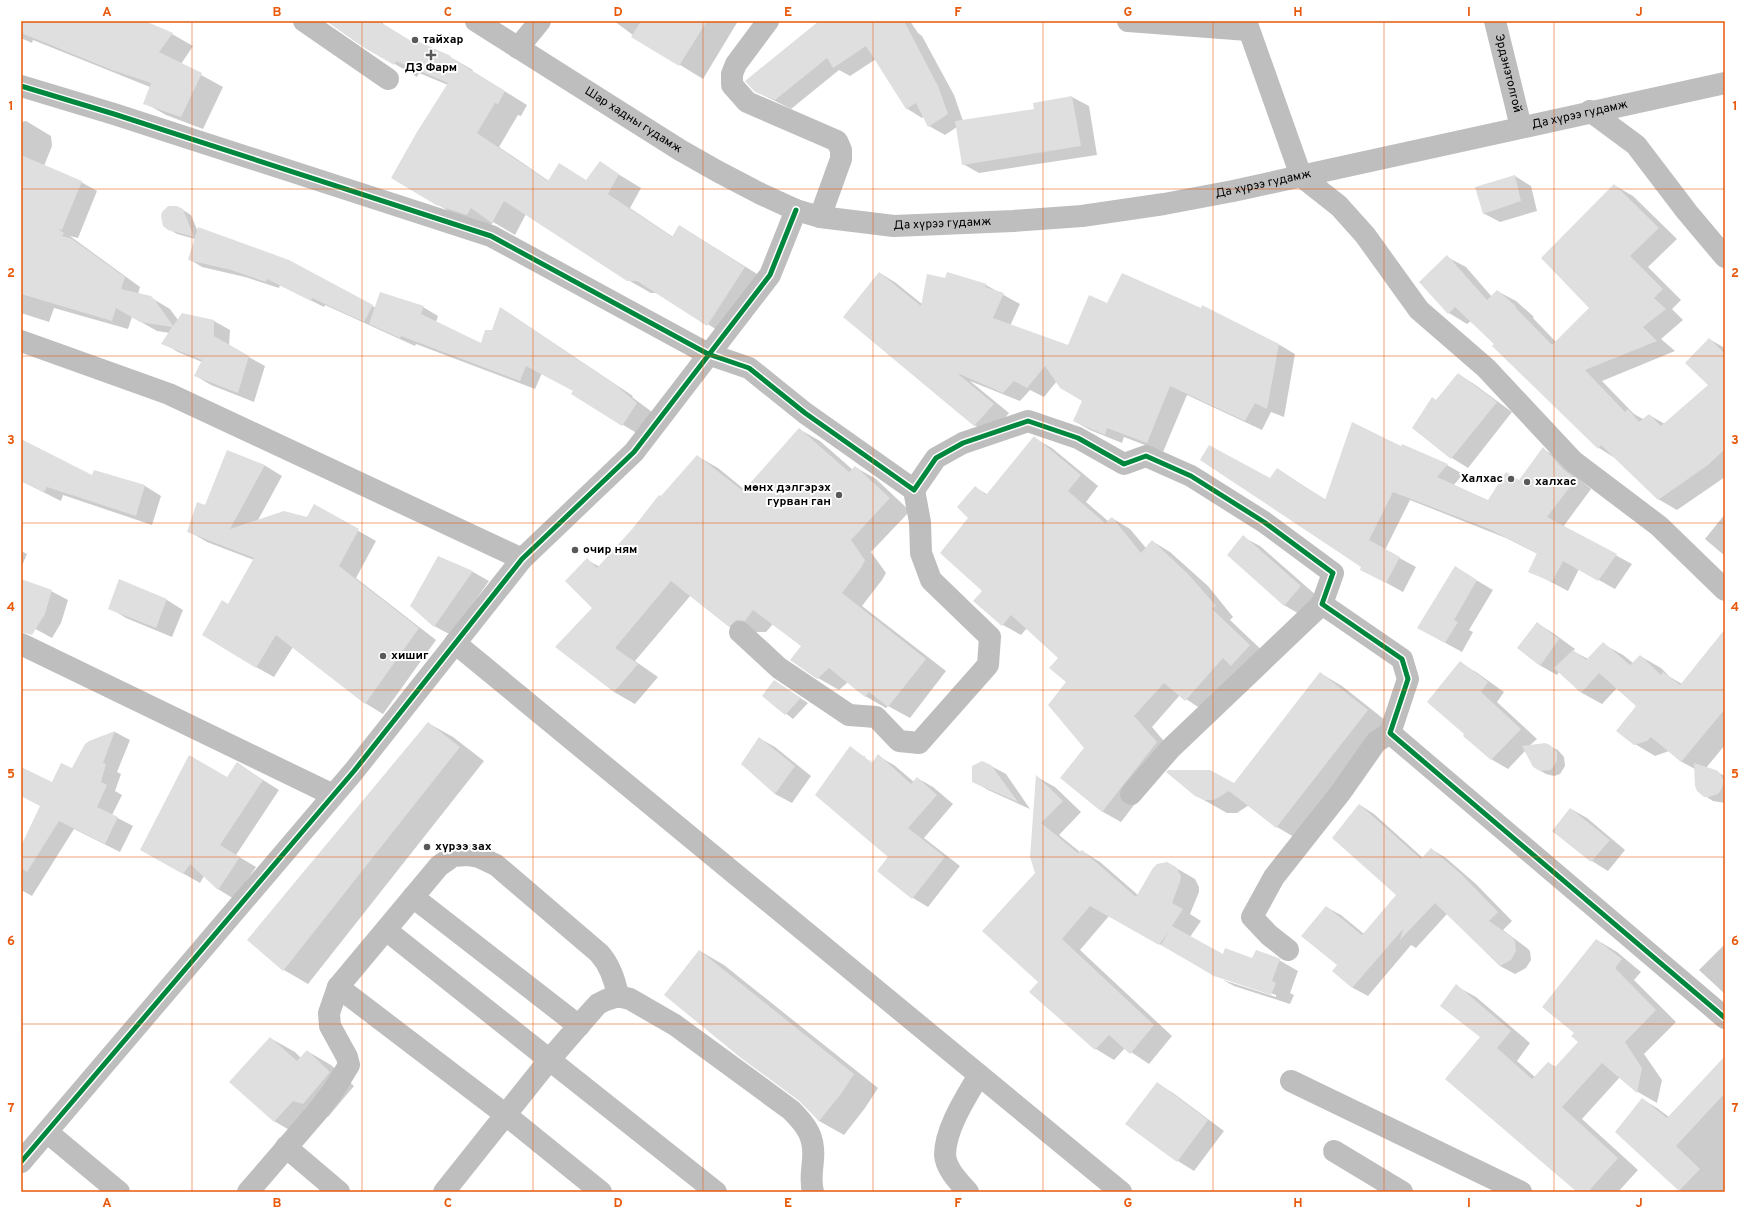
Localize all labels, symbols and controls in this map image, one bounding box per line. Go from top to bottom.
text: A [102,5,112,21]
text: B [273,5,282,21]
text: C [444,5,452,21]
text: D [613,5,623,21]
text: E [784,5,792,21]
text: F [954,5,962,21]
text: G [1124,5,1133,21]
text: H [1293,5,1303,21]
text: I [1467,5,1471,21]
text: J [1635,5,1643,21]
place label: тайхар [423,32,463,48]
street label: Эрдэнэтолгой [1491,32,1525,114]
marker: тайхар [410,35,420,45]
marker: ДЗ Фарм [426,50,436,60]
place label: ДЗ Фарм [405,60,457,76]
street label: Шар хадны гудамж [581,84,685,157]
street label: Да хүрээ гудамж [1530,97,1629,133]
text: 1 [8,99,14,115]
text: 1 [1732,99,1738,115]
street label: Да хүрээ гудамж [1214,166,1313,202]
street label: Да хүрээ гудамж [893,214,992,234]
text: 2 [7,266,15,282]
text: 2 [1731,266,1739,282]
text: 3 [7,433,15,449]
text: 3 [1731,433,1739,449]
place label: Халхас [1461,471,1503,487]
marker: Халхас [1506,474,1516,484]
place label: халхас [1535,474,1576,490]
marker: халхас [1522,477,1532,487]
place label: мөнх дэлгэрэх гурван ган [744,480,831,510]
marker: мөнх дэлгэрэх гурван ган [834,490,844,500]
place label: очир ням [583,542,637,558]
marker: очир ням [570,545,580,555]
text: 4 [7,600,15,616]
text: 4 [1731,600,1739,616]
place label: хишиг [391,648,429,664]
marker: хишиг [378,651,388,661]
text: 5 [7,767,15,783]
text: 5 [1731,767,1739,783]
place label: хүрээ зах [435,839,492,855]
marker: хүрээ зах [422,842,432,852]
text: 6 [7,934,15,950]
text: 6 [1731,934,1739,950]
text: 7 [8,1101,15,1117]
text: 7 [1732,1101,1739,1117]
text: A [102,1196,112,1212]
text: B [273,1196,282,1212]
text: C [444,1196,452,1212]
text: D [613,1196,623,1212]
text: E [784,1196,792,1212]
text: F [954,1196,962,1212]
text: G [1124,1196,1133,1212]
text: H [1293,1196,1303,1212]
text: I [1467,1196,1471,1212]
text: J [1635,1196,1643,1212]

